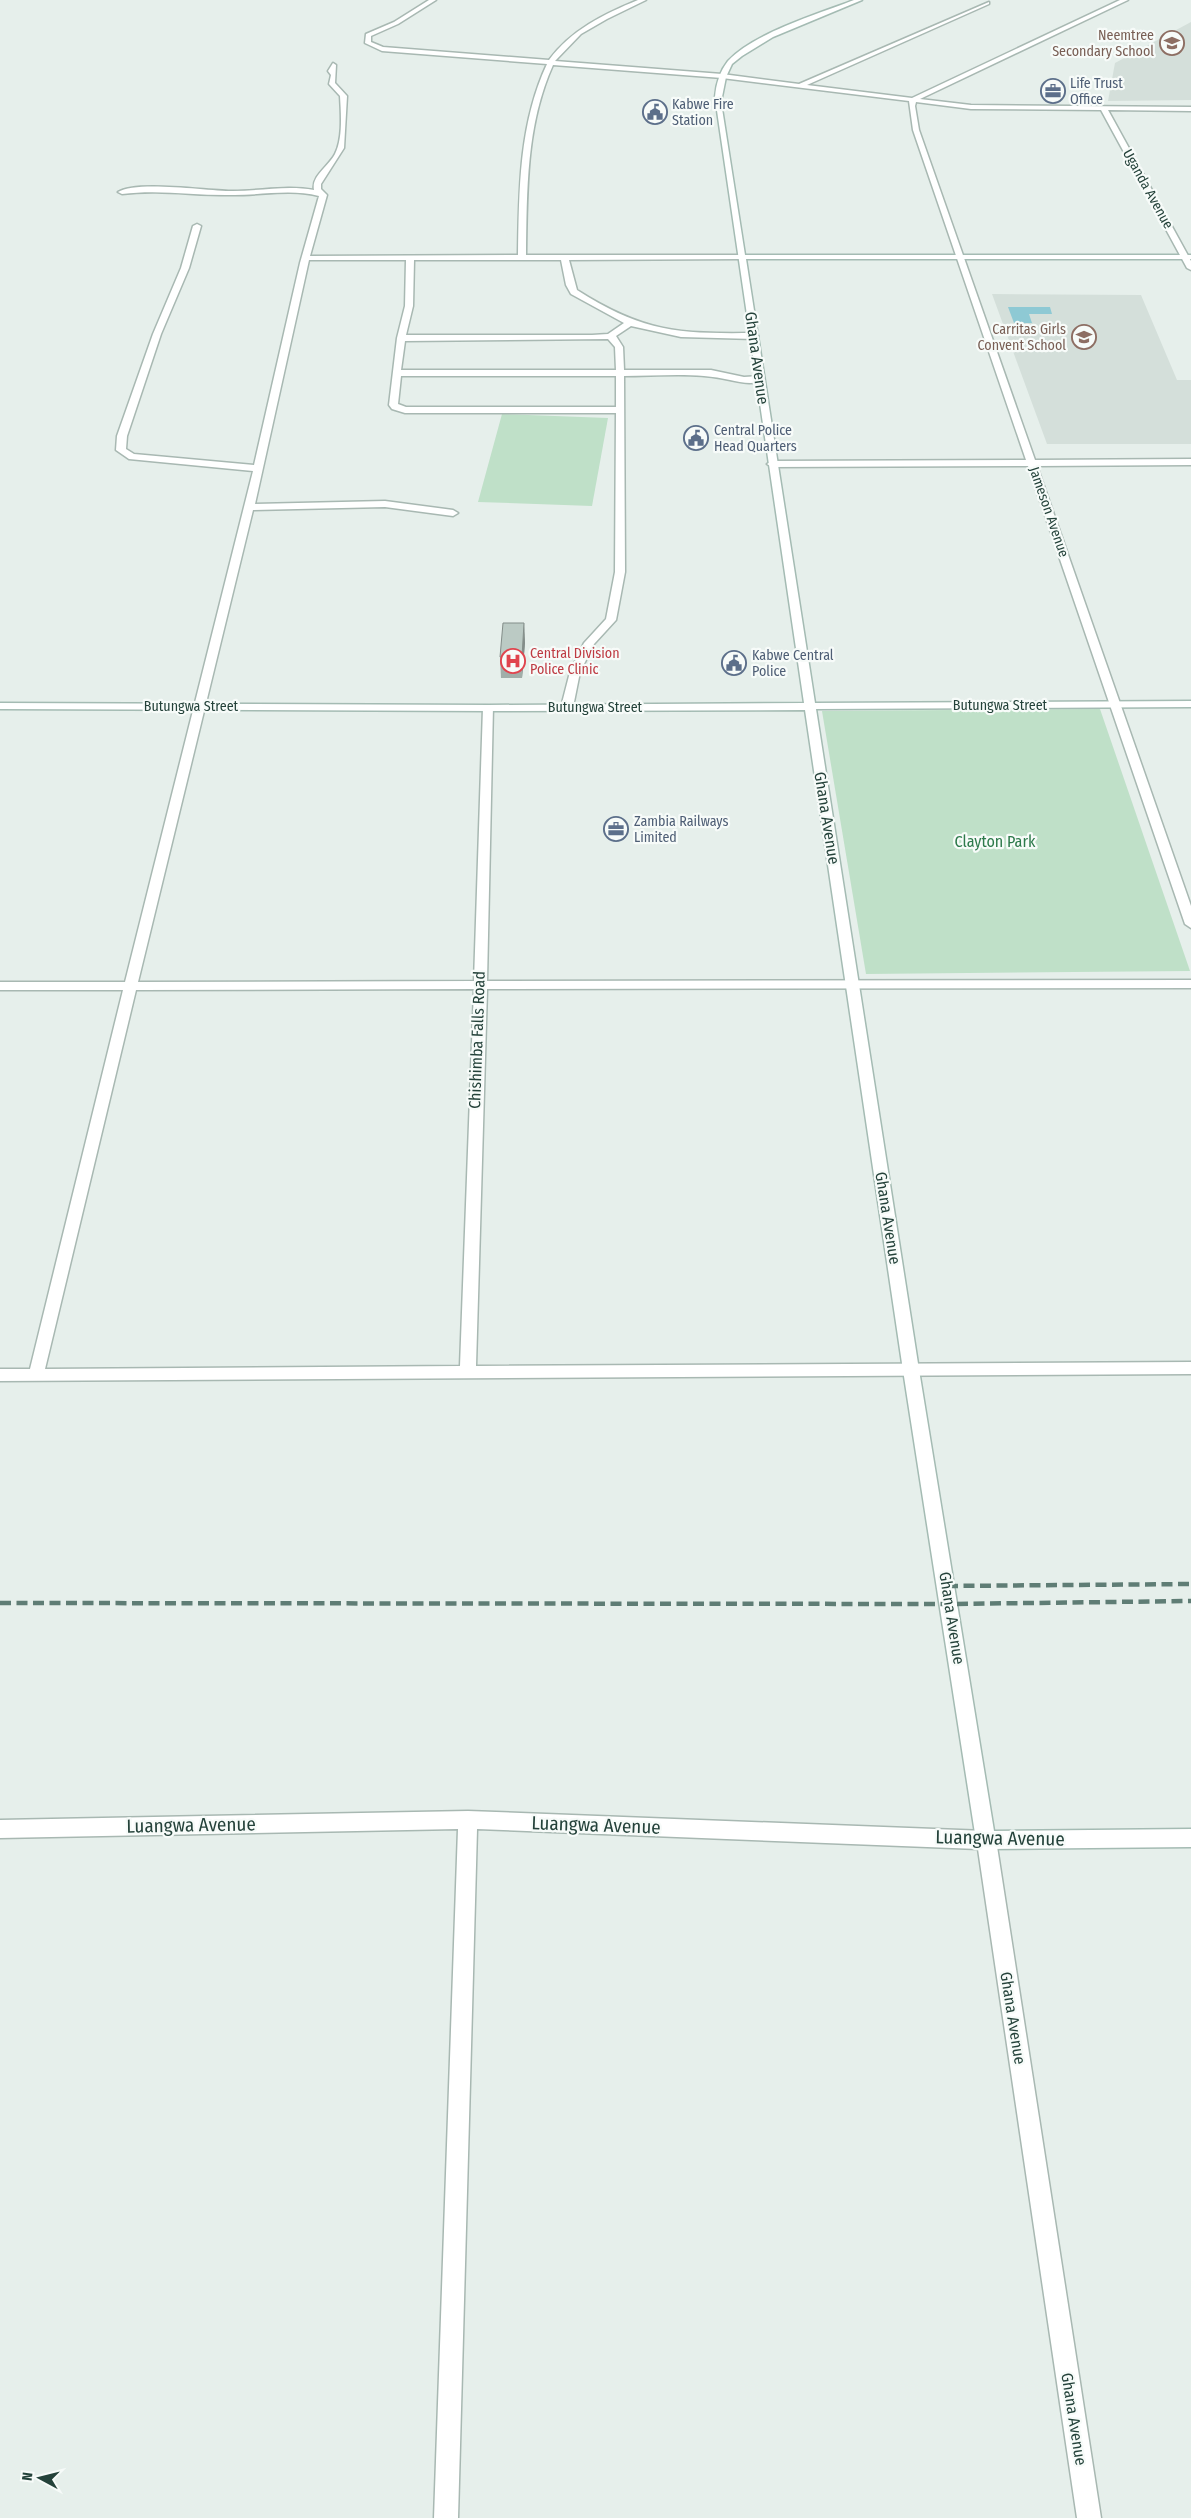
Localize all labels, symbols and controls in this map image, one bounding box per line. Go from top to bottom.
place label: Neemtree Secondary School [1052,27,1154,60]
school or university icon: Neemtree Secondary School [1159,30,1185,56]
place label: Life Trust Office [1070,75,1123,108]
office icon: Life Trust Office [1040,78,1066,104]
place label: Kabwe Fire Station [672,96,734,129]
public building icon: Kabwe Fire Station [642,99,668,125]
street label: Uganda Avenue [1119,146,1177,232]
street label: Ghana Avenue [741,310,773,406]
place label: Carritas Girls Convent School [977,321,1066,354]
school or university icon: Carritas Girls Convent School [1071,324,1097,350]
place label: Central Police Head Quarters [714,422,797,455]
public building icon: Central Police Head Quarters [683,425,709,451]
street label: Jameson Avenue [1026,465,1072,559]
place label: Central Division Police Clinic [530,645,620,678]
place label: Kabwe Central Police [752,647,834,680]
hospital icon: Central Division Police Clinic [500,648,526,674]
public building icon: Kabwe Central Police [721,650,747,676]
street label: Butungwa Street [953,697,1048,714]
street label: Butungwa Street [144,698,239,715]
street label: Butungwa Street [548,699,643,716]
street label: Ghana Avenue [810,770,844,866]
place label: Zambia Railways Limited [634,813,729,846]
office icon: Zambia Railways Limited [603,816,629,842]
park label: Clayton Park [955,832,1036,851]
street label: Chishimba Falls Road [465,971,489,1109]
street label: Ghana Avenue [871,1170,905,1266]
street label: Ghana Avenue [935,1570,969,1666]
street label: Luangwa Avenue [531,1811,661,1839]
street label: Luangwa Avenue [126,1812,256,1838]
street label: Luangwa Avenue [935,1825,1065,1851]
street label: Ghana Avenue [996,1970,1030,2066]
street label: Ghana Avenue [1057,2371,1091,2467]
north arrow [15,2453,65,2503]
text: N [19,2471,37,2482]

